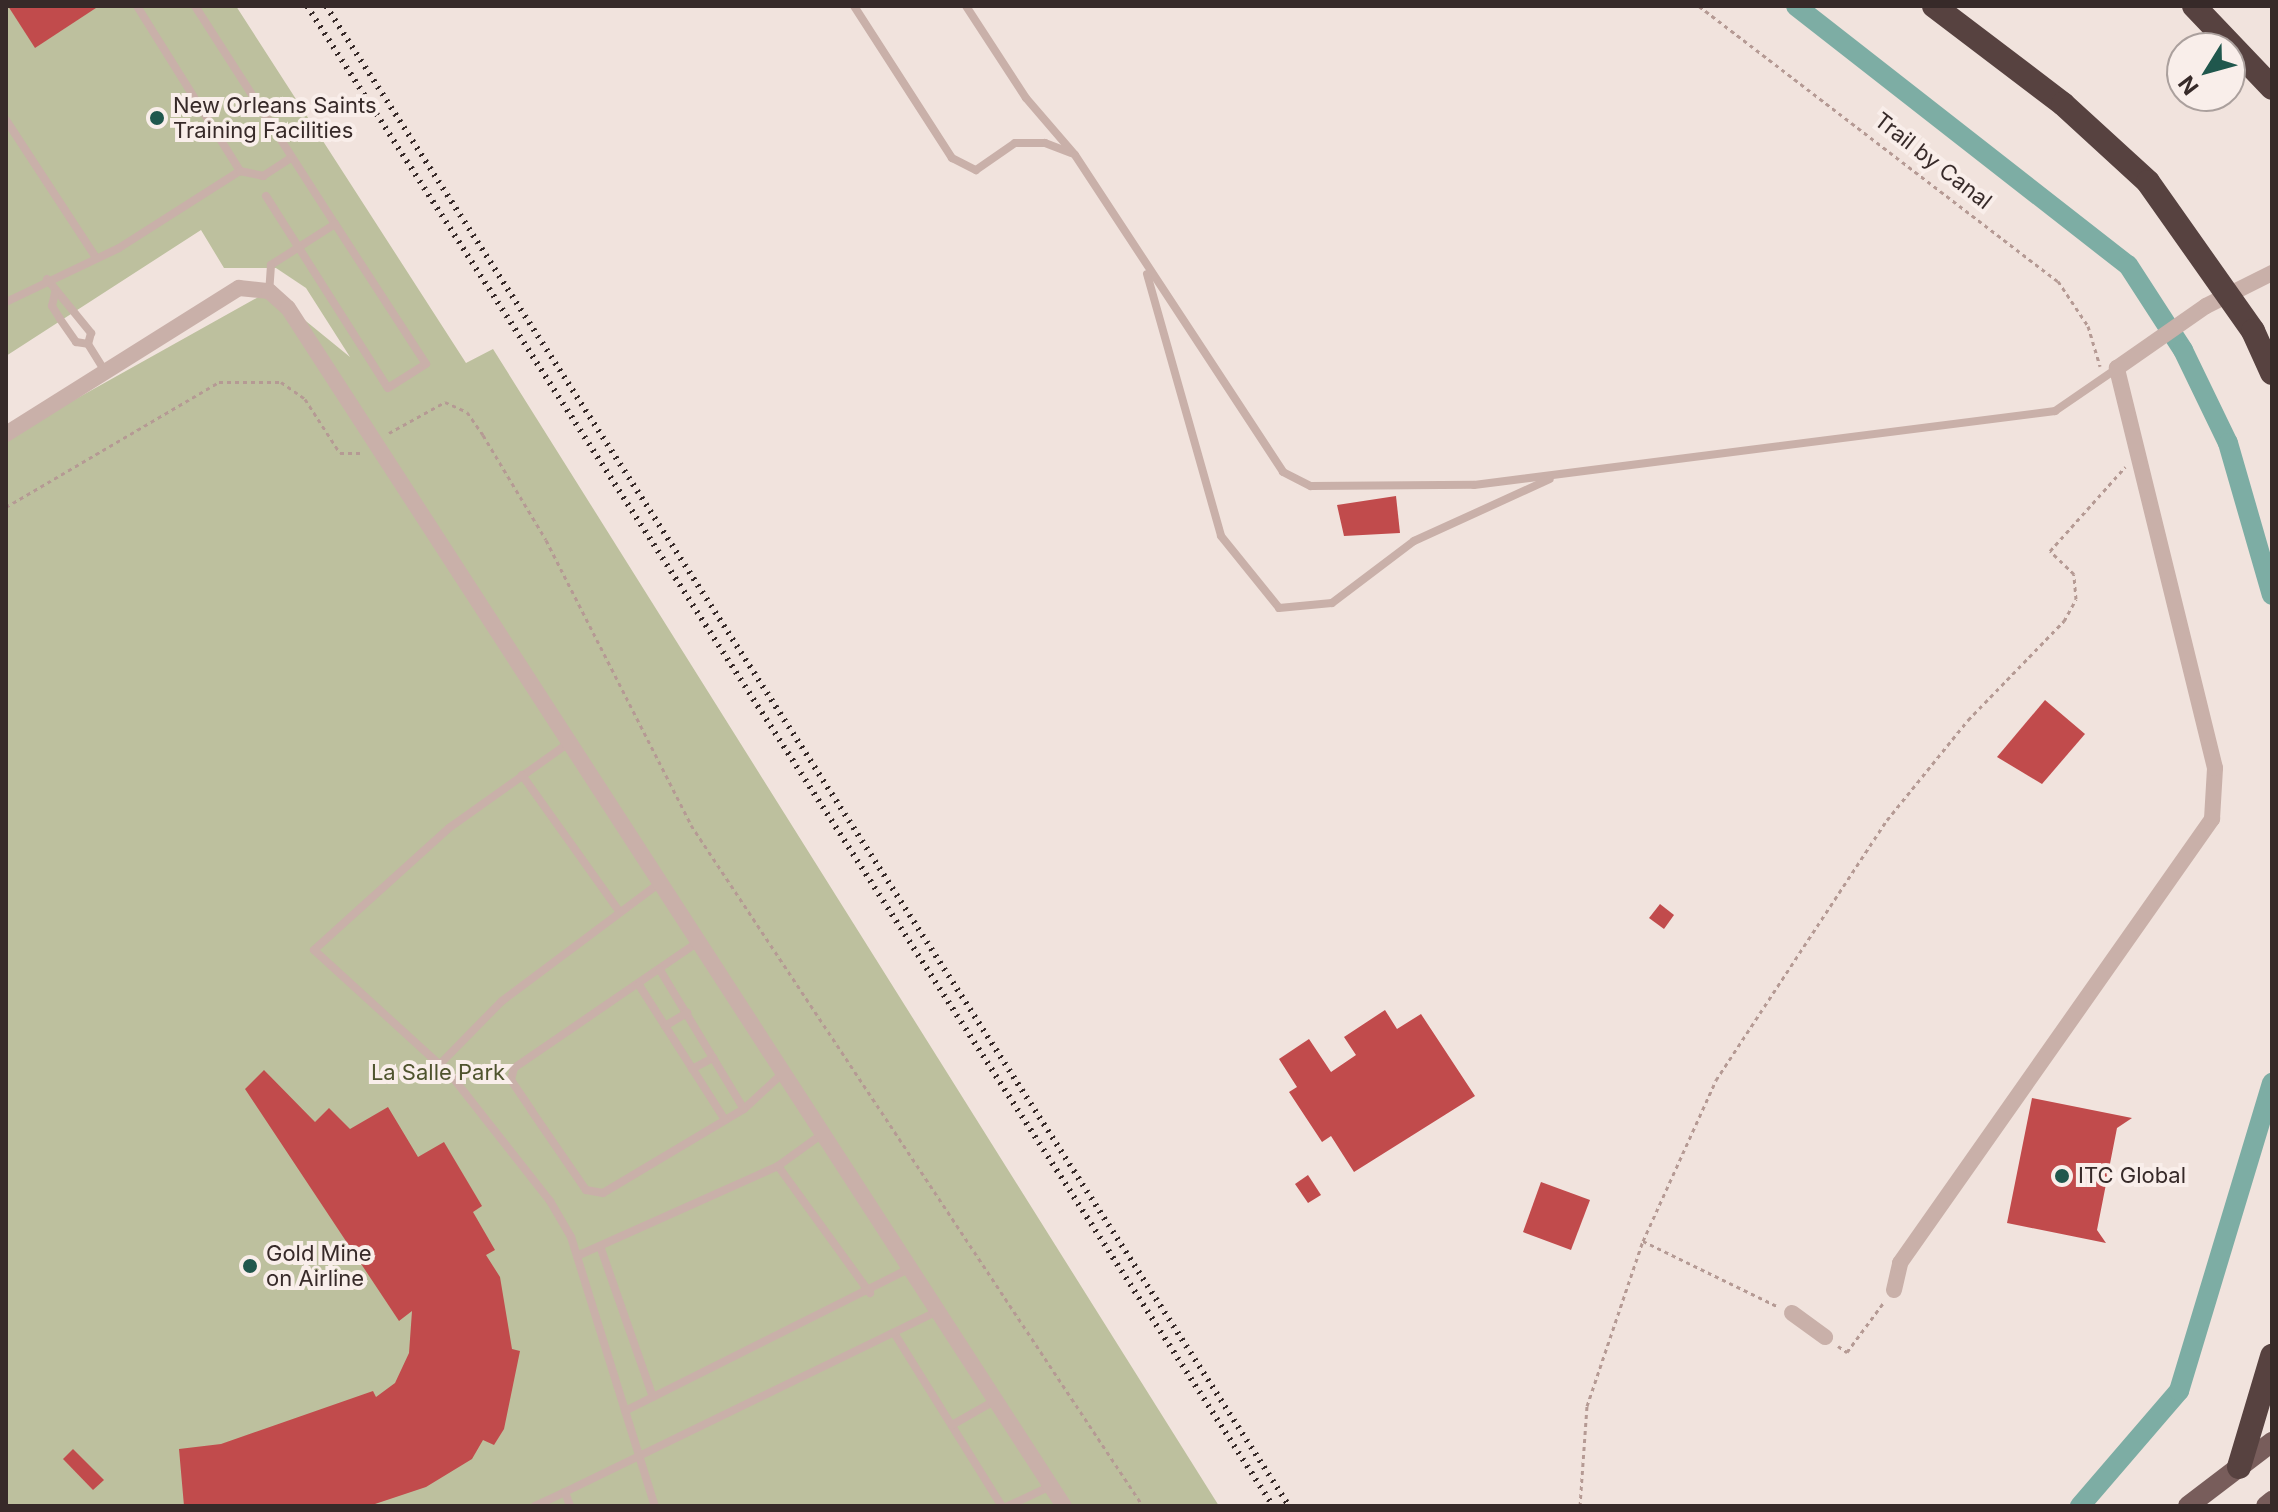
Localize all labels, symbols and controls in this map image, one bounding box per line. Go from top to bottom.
north arrow [2166,32,2246,112]
text: N [2173,71,2204,100]
place label: New Orleans Saints Training Facilities [173,92,377,144]
street label: Trail by Canal [1869,107,1997,215]
marker: New Orleans Saints Training Facilities [148,109,166,127]
park label: La Salle Park [371,1060,505,1086]
place label: ITC Global [2078,1163,2186,1189]
marker: ITC Global [2053,1167,2071,1185]
place label: Gold Mine on Airline [266,1240,372,1292]
marker: Gold Mine on Airline [241,1257,259,1275]

